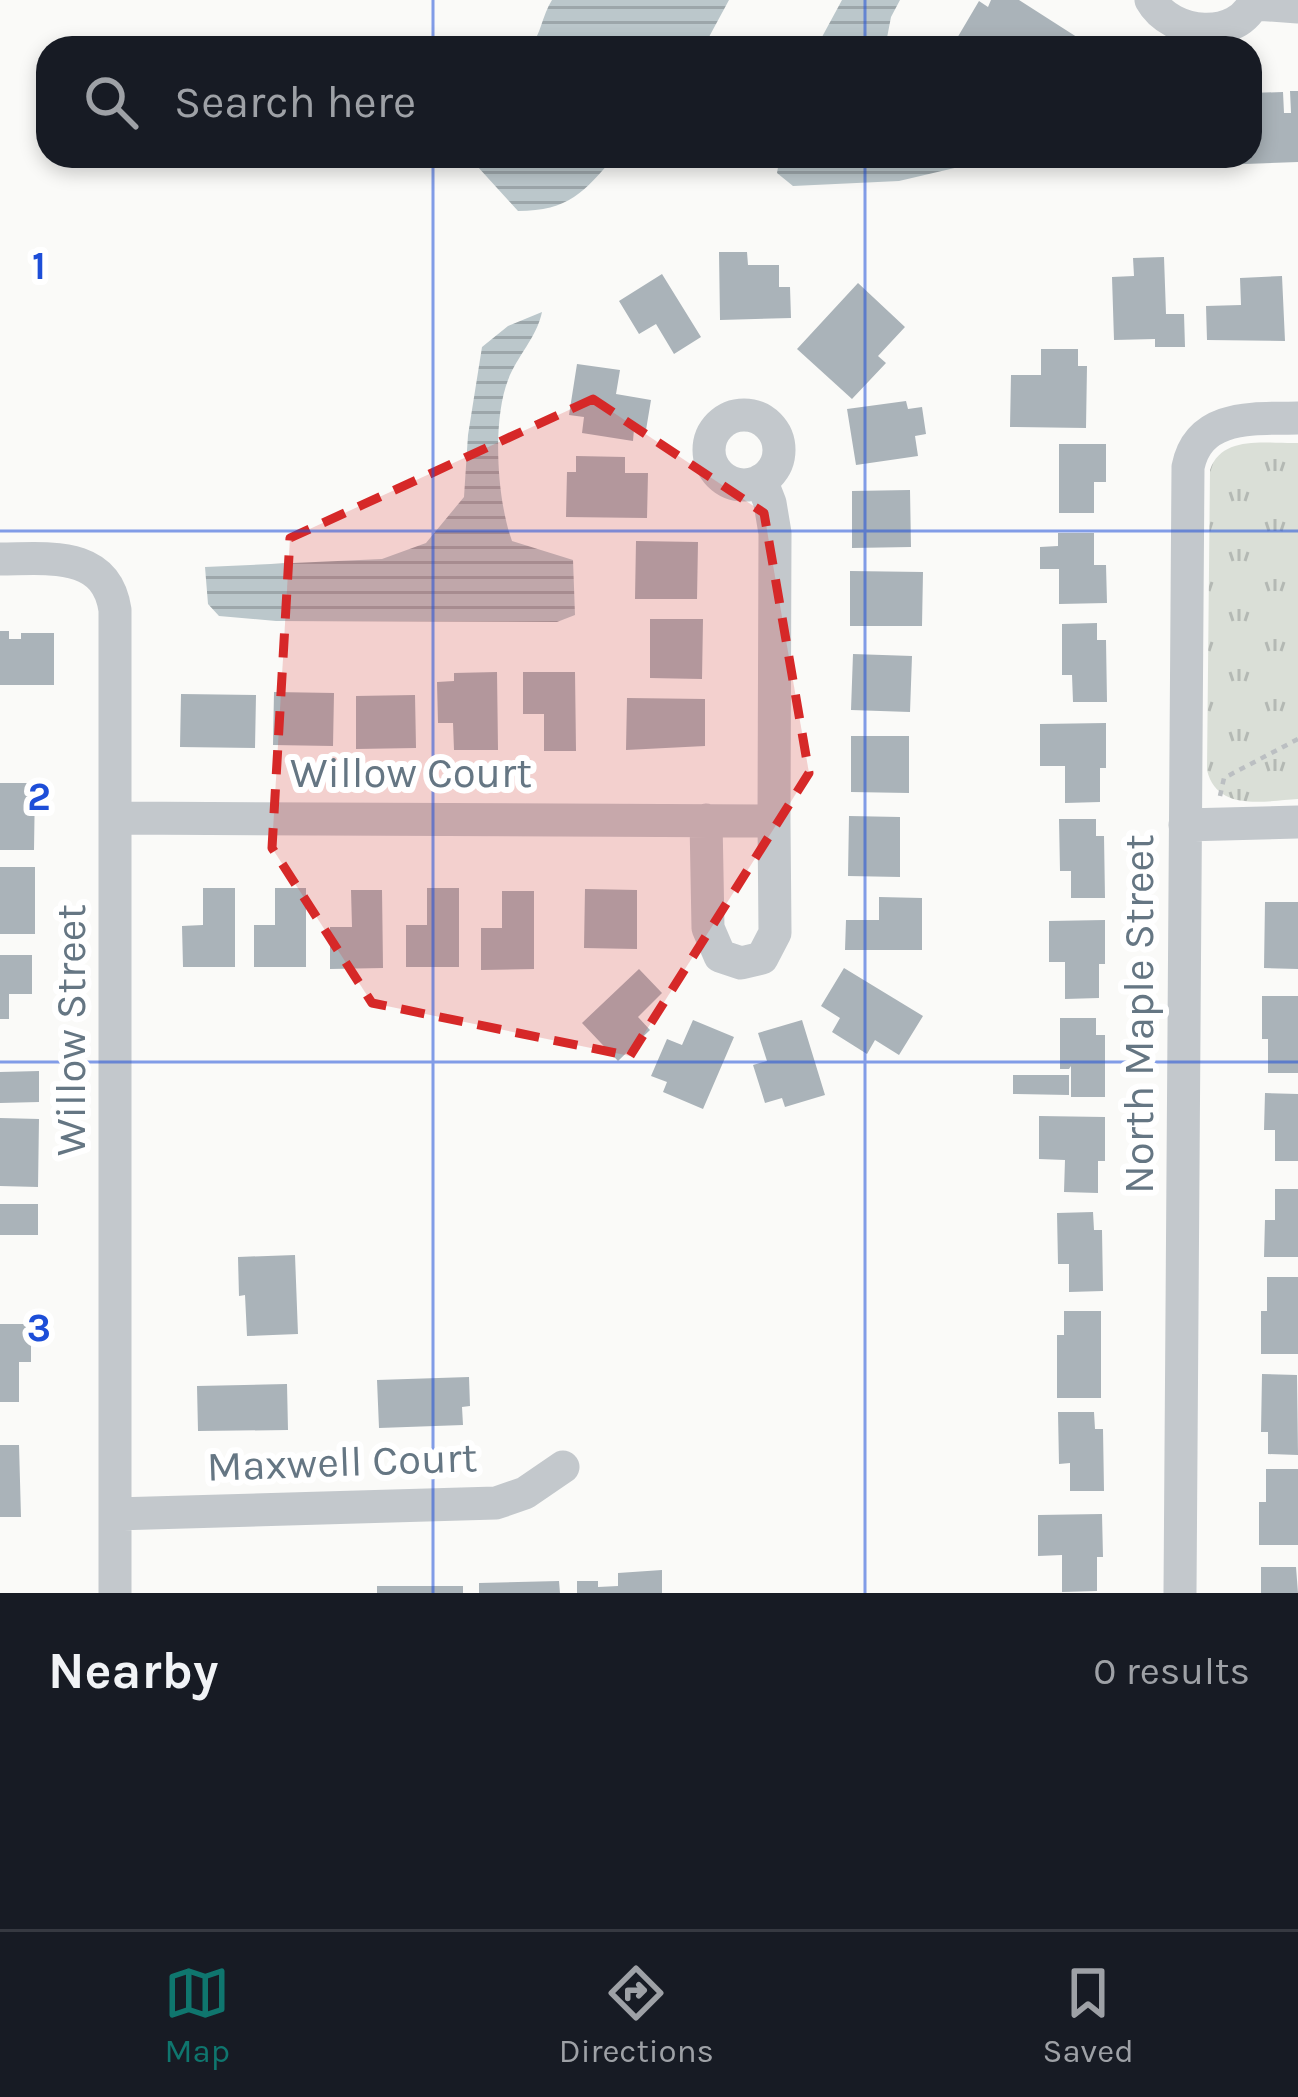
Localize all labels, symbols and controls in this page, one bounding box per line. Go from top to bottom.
search box [36,36,1262,168]
icon: search [78,69,144,135]
text: Search here [174,76,416,128]
text: 1 [32,243,46,289]
street label: Willow Court [290,748,532,798]
text: 2 [27,774,51,820]
street label: North Maple Street [1114,834,1164,1194]
street label: Willow Street [46,904,96,1156]
text: 3 [27,1305,51,1351]
street label: Maxwell Court [206,1432,478,1492]
text: Nearby [48,1641,218,1701]
text: 0 results [1093,1648,1250,1694]
tab: Map [164,1960,230,2070]
tab: Directions [559,1960,714,2070]
tab: Saved [1043,1960,1134,2070]

